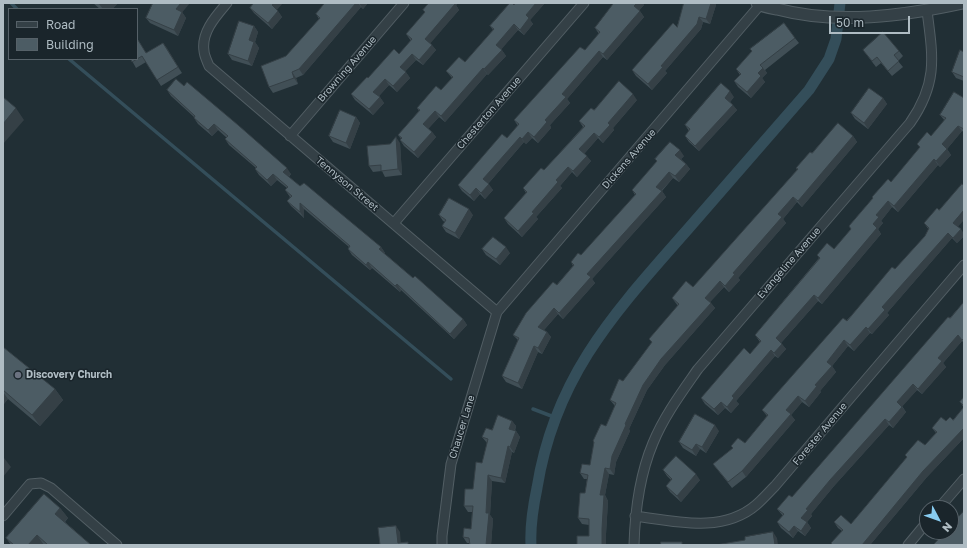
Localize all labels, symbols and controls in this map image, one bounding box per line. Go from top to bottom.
legend [8,8,138,60]
scale bar [831,8,912,34]
text: 50 m [836,15,864,30]
text: Road [46,17,75,32]
street label: Browning Avenue [315,34,379,104]
text: Building [46,37,94,52]
street label: Chesterton Avenue [454,74,524,152]
street label: Dickens Avenue [600,127,658,191]
street label: Tennyson Street [313,154,381,214]
street label: Evangeline Avenue [755,225,823,301]
place label: Discovery Church [26,369,112,381]
marker: Discovery Church [13,370,23,380]
street label: Chaucer Lane [447,394,477,460]
street label: Forester Avenue [790,400,850,468]
north arrow [919,500,959,540]
text: N [940,520,955,535]

